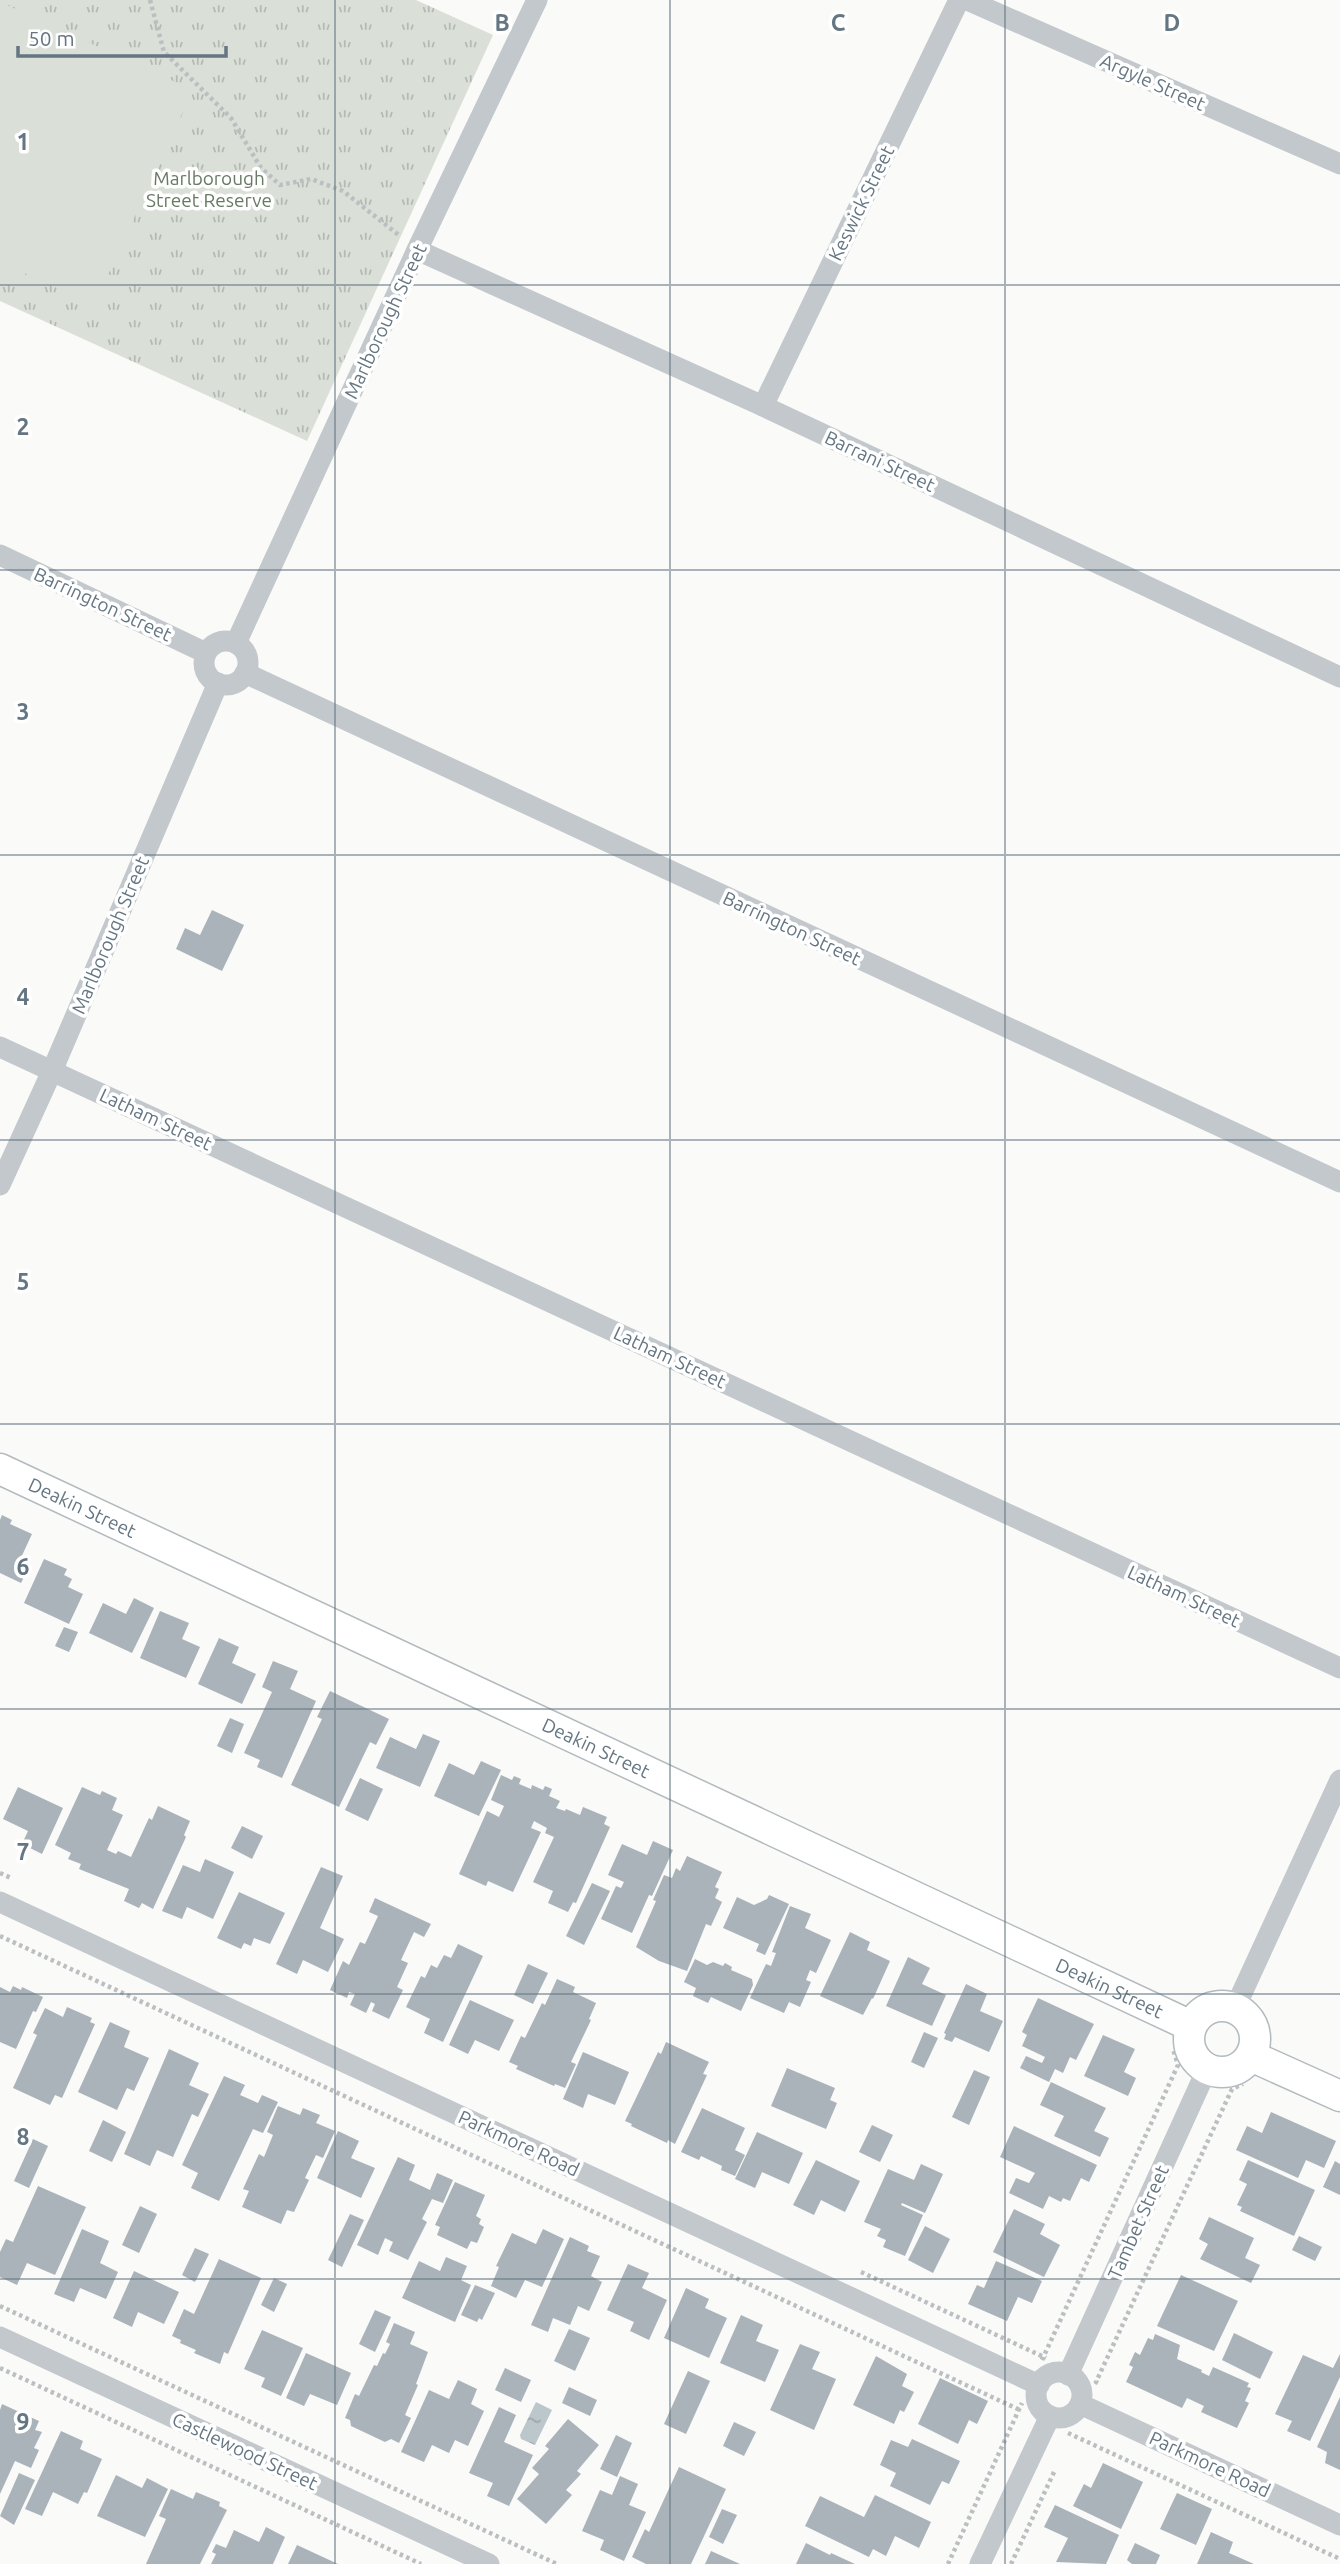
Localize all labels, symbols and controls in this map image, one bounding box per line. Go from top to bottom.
text: B [494,10,510,35]
text: C [831,10,846,35]
text: D [1164,10,1180,35]
scale bar [18,14,226,58]
text: 50 m [28,26,75,50]
street label: Argyle Street [1097,49,1209,115]
text: 1 [17,129,29,154]
street label: Keswick Street [824,141,899,264]
park label: Marlborough Street Reserve [146,167,272,211]
street label: Marlborough Street [339,239,431,402]
text: 2 [17,414,29,439]
street label: Barrani Street [821,426,939,496]
street label: Barrington Street [31,562,176,646]
text: 3 [17,699,29,724]
street label: Marlborough Street [67,852,153,1017]
street label: Barrington Street [720,886,865,970]
text: 4 [17,984,30,1009]
street label: Latham Street [96,1083,216,1155]
text: 5 [17,1269,29,1294]
street label: Latham Street [610,1321,730,1393]
street label: Deakin Street [25,1473,140,1542]
text: 6 [17,1554,30,1579]
street label: Latham Street [1124,1560,1244,1632]
street label: Deakin Street [539,1713,654,1783]
text: 7 [17,1839,29,1864]
street label: Deakin Street [1052,1953,1167,2023]
street label: Parkmore Road [455,2105,583,2181]
text: 8 [17,2124,29,2149]
street label: Tambet Street [1103,2161,1173,2282]
street label: Castlewood Street [169,2408,322,2495]
text: 9 [17,2409,29,2434]
street label: Parkmore Road [1146,2426,1274,2502]

